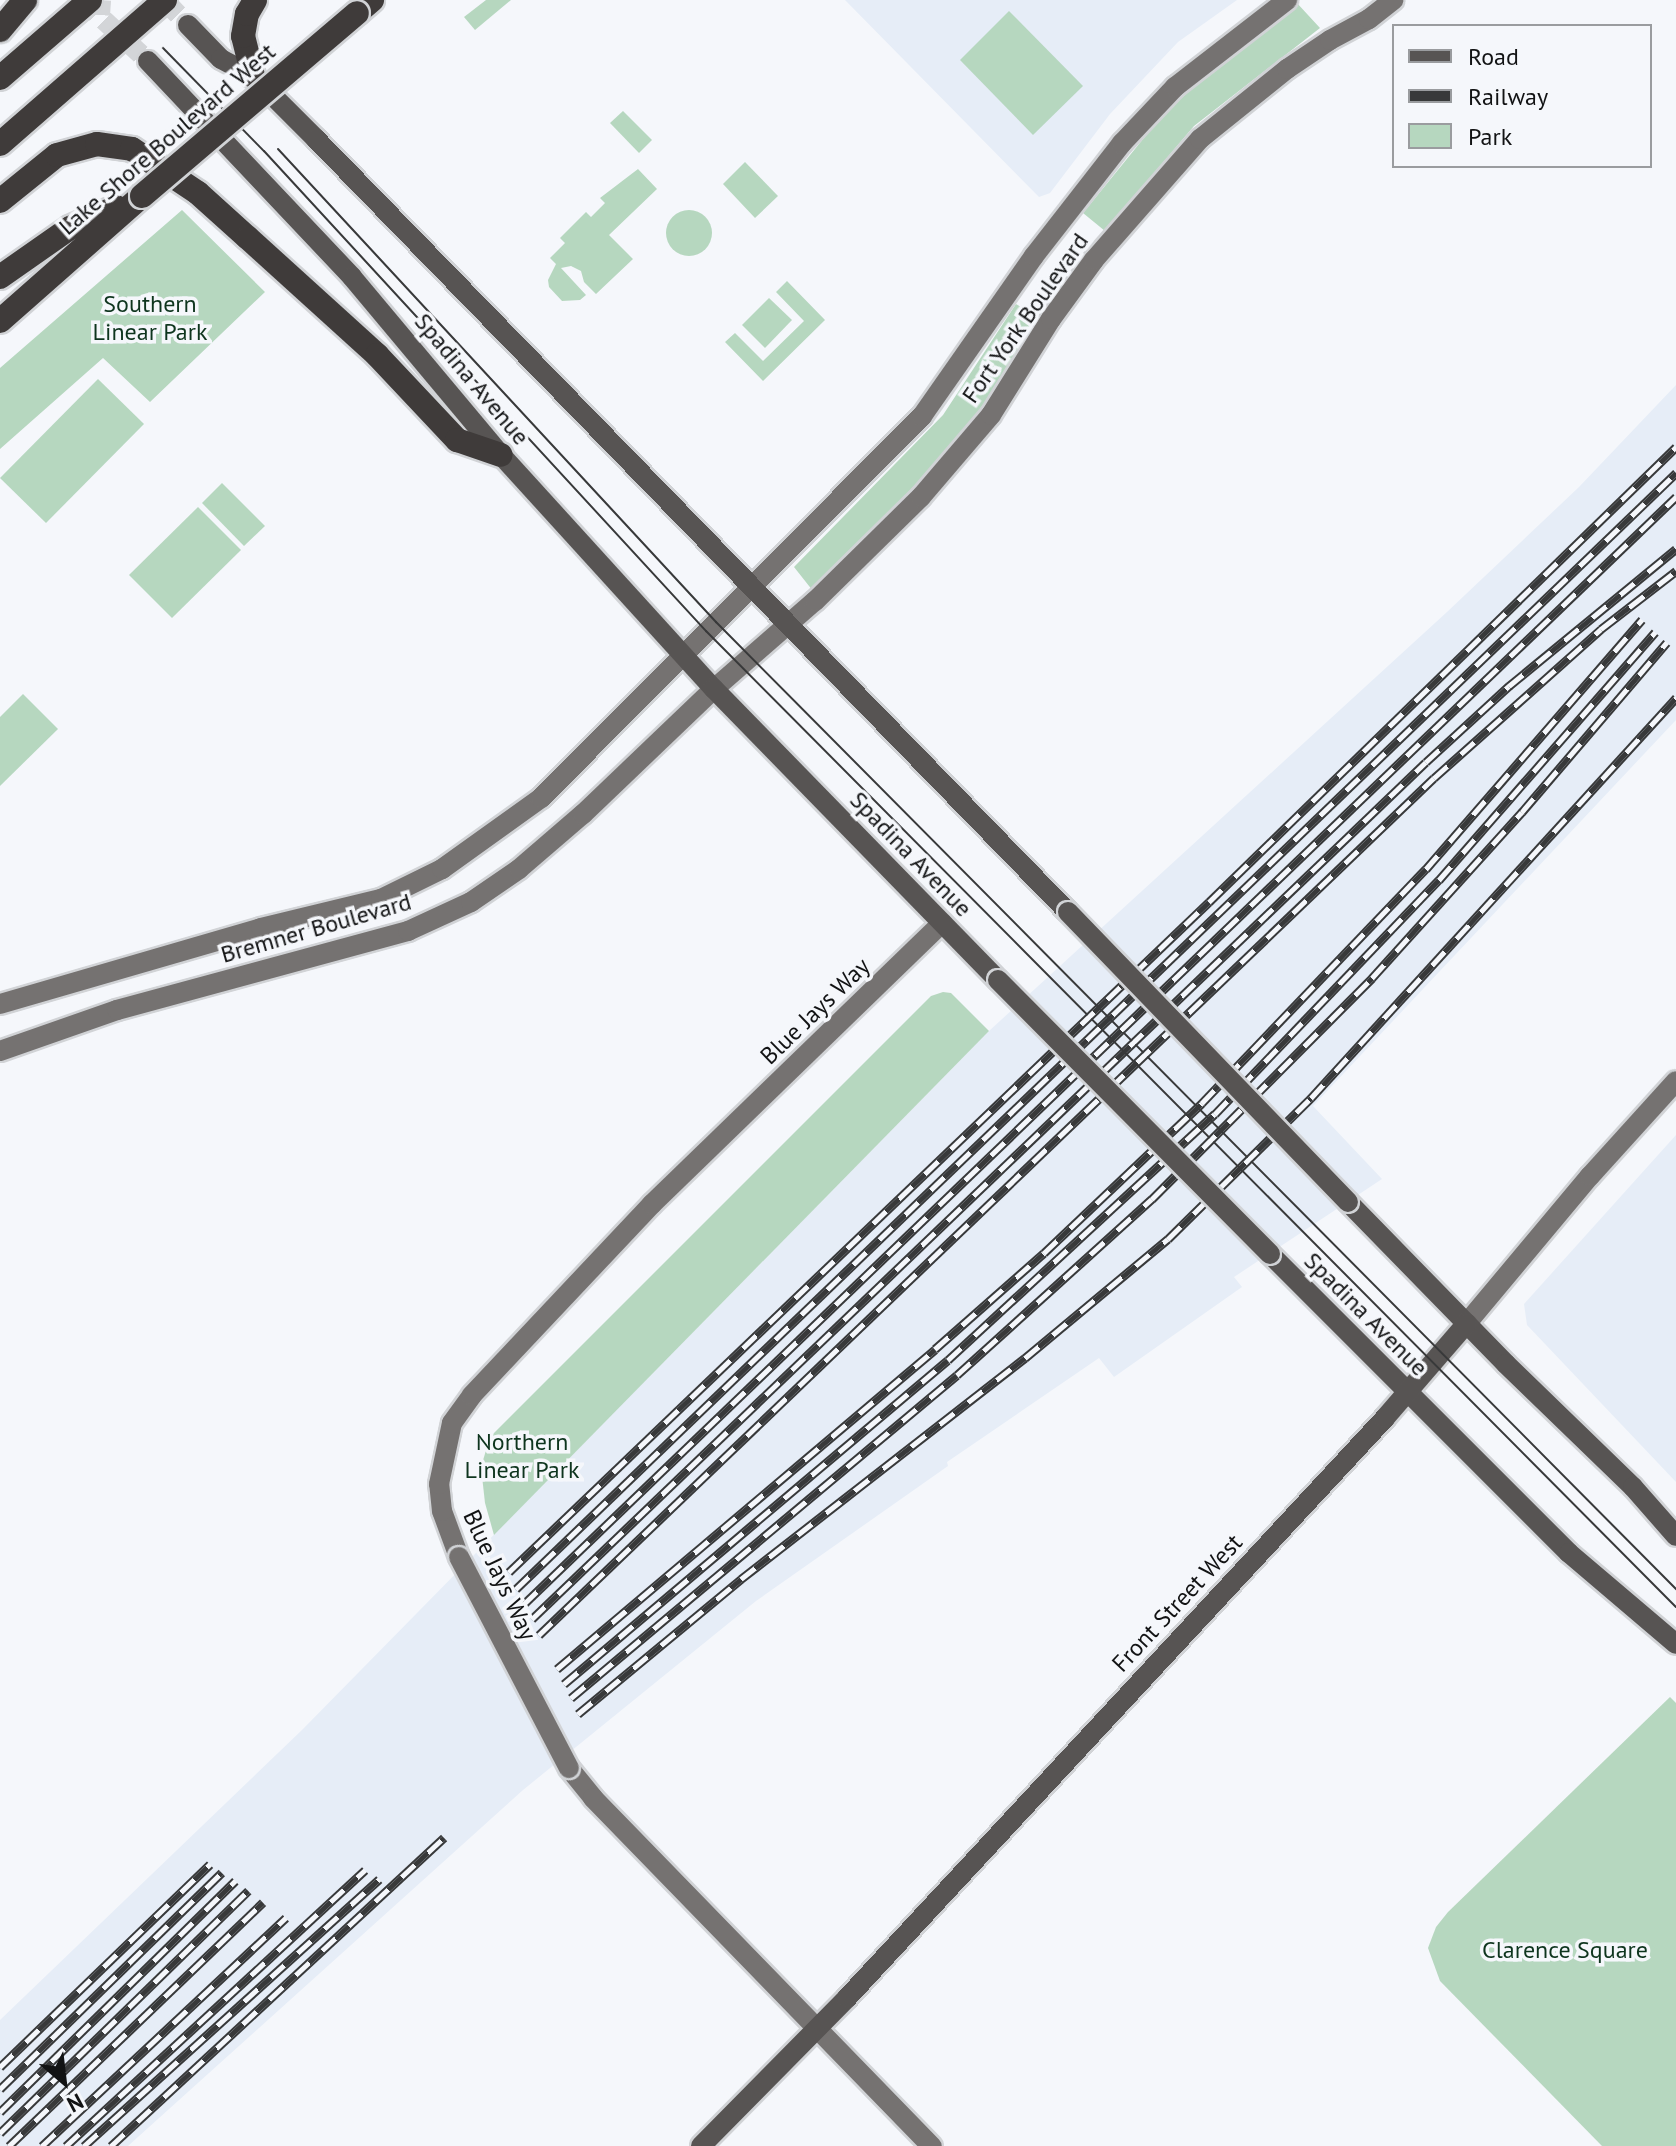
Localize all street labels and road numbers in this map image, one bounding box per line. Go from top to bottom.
street label: Lake Shore Boulevard West [53,37,281,241]
street label: Fort York Boulevard [955,227,1095,409]
street label: Spadina Avenue [408,307,536,451]
street label: Spadina Avenue [844,785,978,923]
street label: Bremner Boulevard [217,887,415,969]
street label: Blue Jays Way [754,952,876,1070]
street label: Spadina Avenue [1298,1246,1434,1382]
street label: Blue Jays Way [457,1505,543,1645]
street label: Front Street West [1106,1528,1248,1678]

